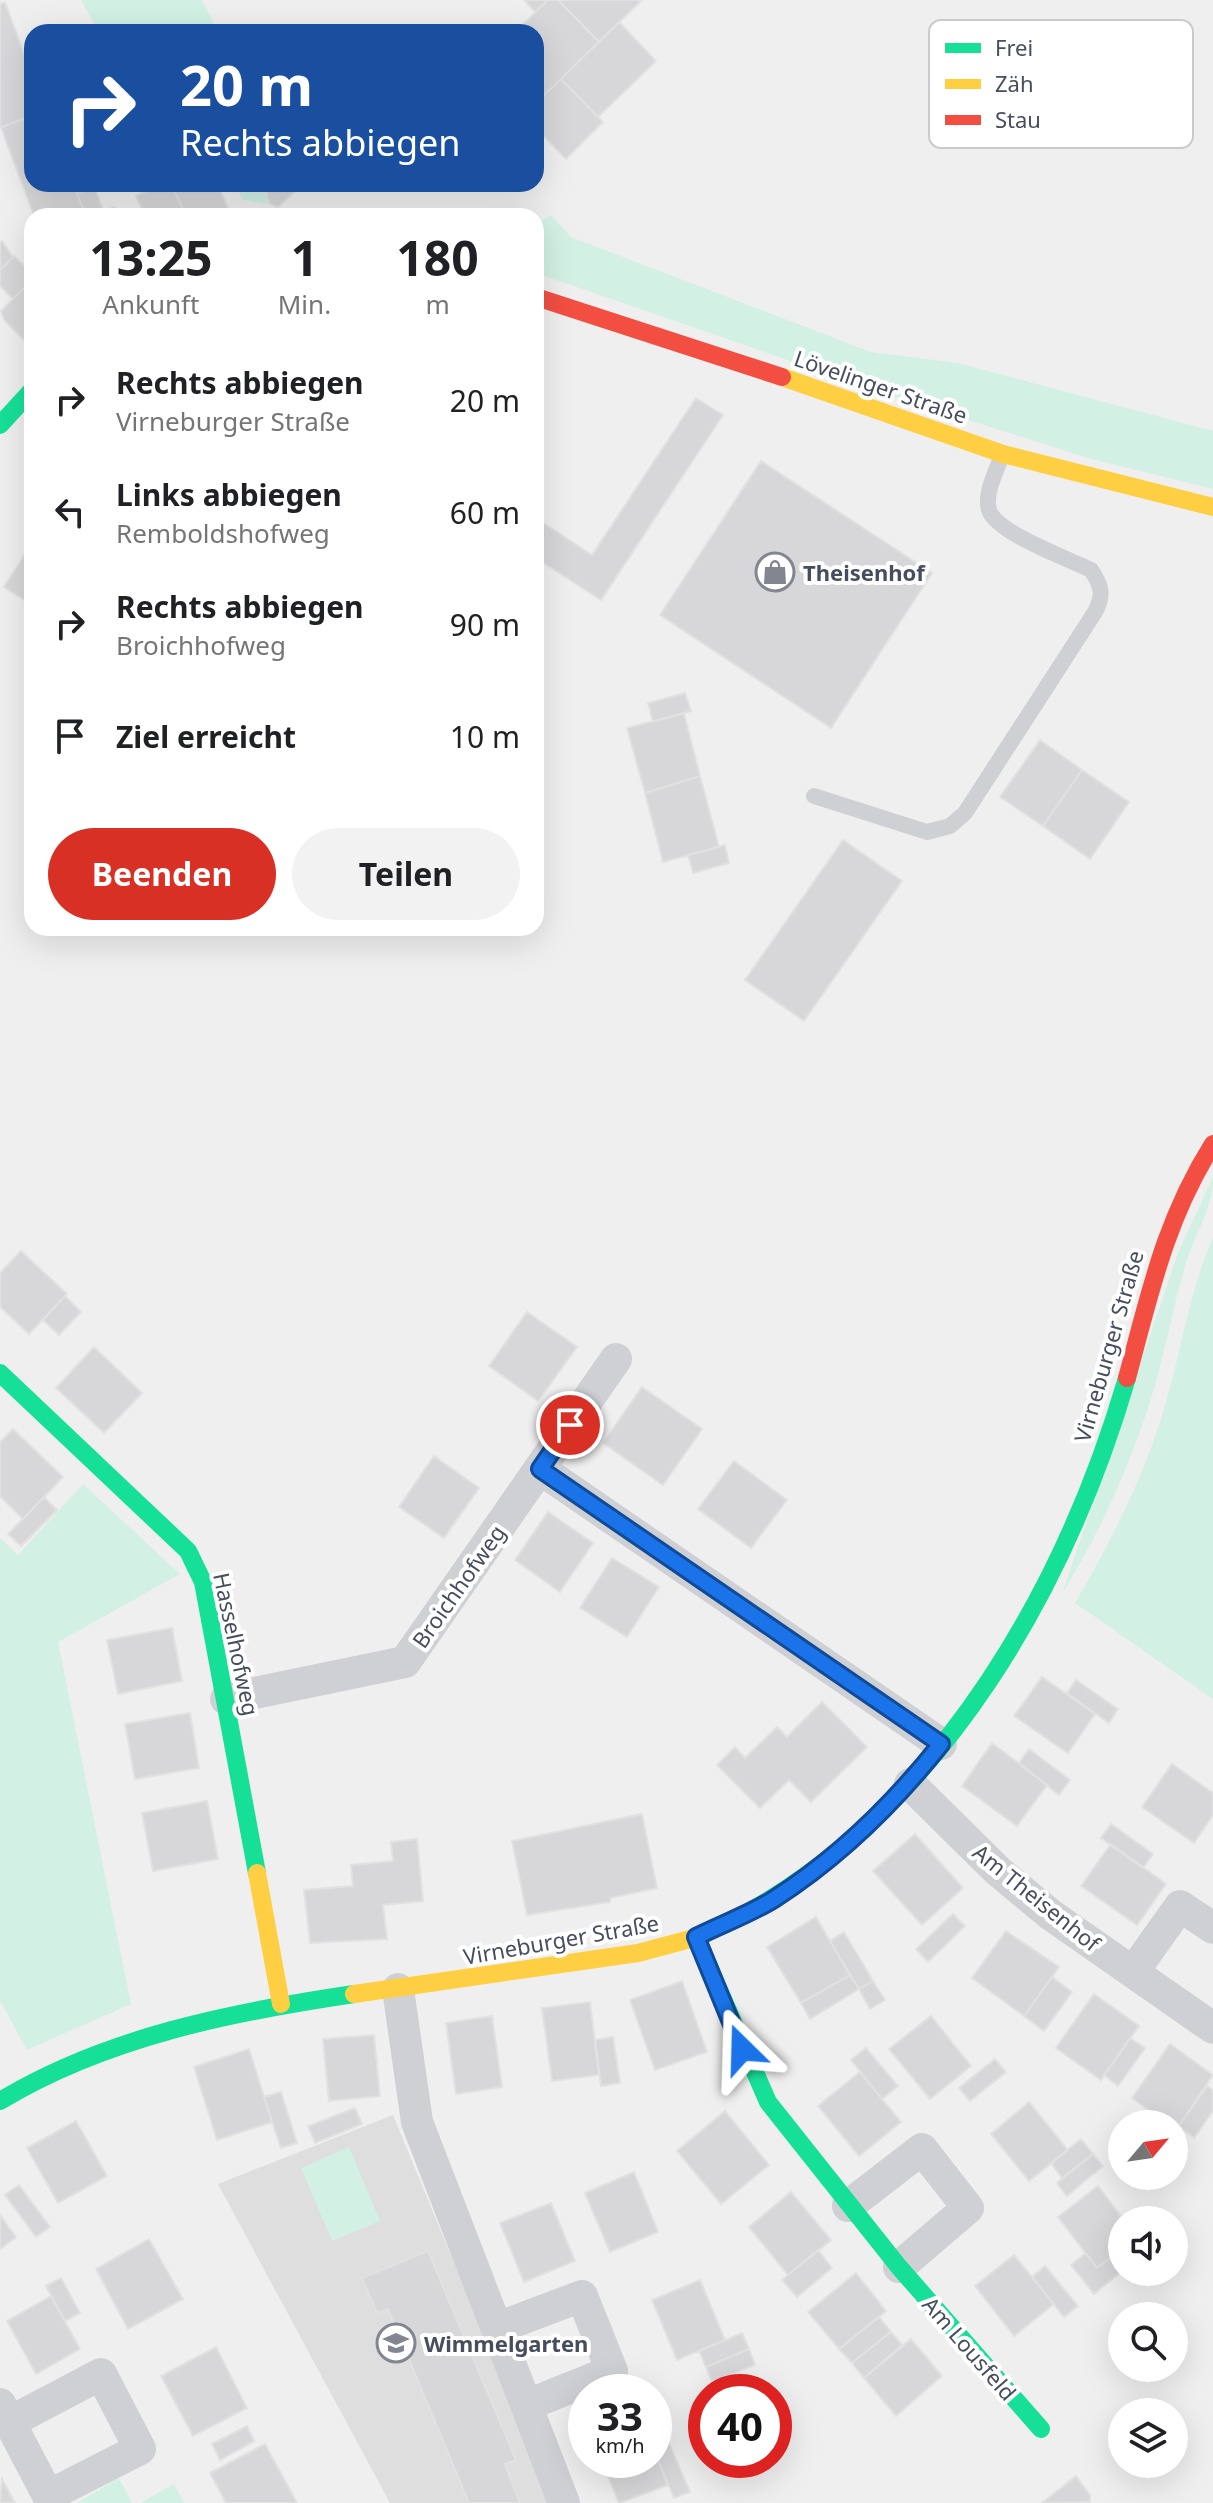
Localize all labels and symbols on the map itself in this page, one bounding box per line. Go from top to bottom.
legend [929,20,1193,148]
text: Frei [995,32,1033,62]
text: Zäh [995,68,1034,98]
text: Stau [995,104,1041,134]
street label: Lövelinger Straße [791,342,971,430]
shop icon: Theisenhof [754,551,796,593]
place label: Theisenhof [803,557,926,587]
street label: Virneburger Straße [1066,1247,1150,1445]
pin [536,1391,604,1459]
street label: Broichhofweg [404,1519,512,1653]
street label: Hasselhofweg [207,1570,267,1718]
street label: Am Theisenhof [967,1836,1108,1958]
street label: Virneburger Straße [461,1907,661,1971]
position arrow [700,2007,784,2091]
north arrow [1108,2110,1188,2190]
street label: Am Lousfeld [917,2290,1023,2406]
school or university icon: Wimmelgarten [375,2322,417,2364]
place label: Wimmelgarten [424,2328,588,2358]
speed limit sign: 40 [688,2374,792,2478]

